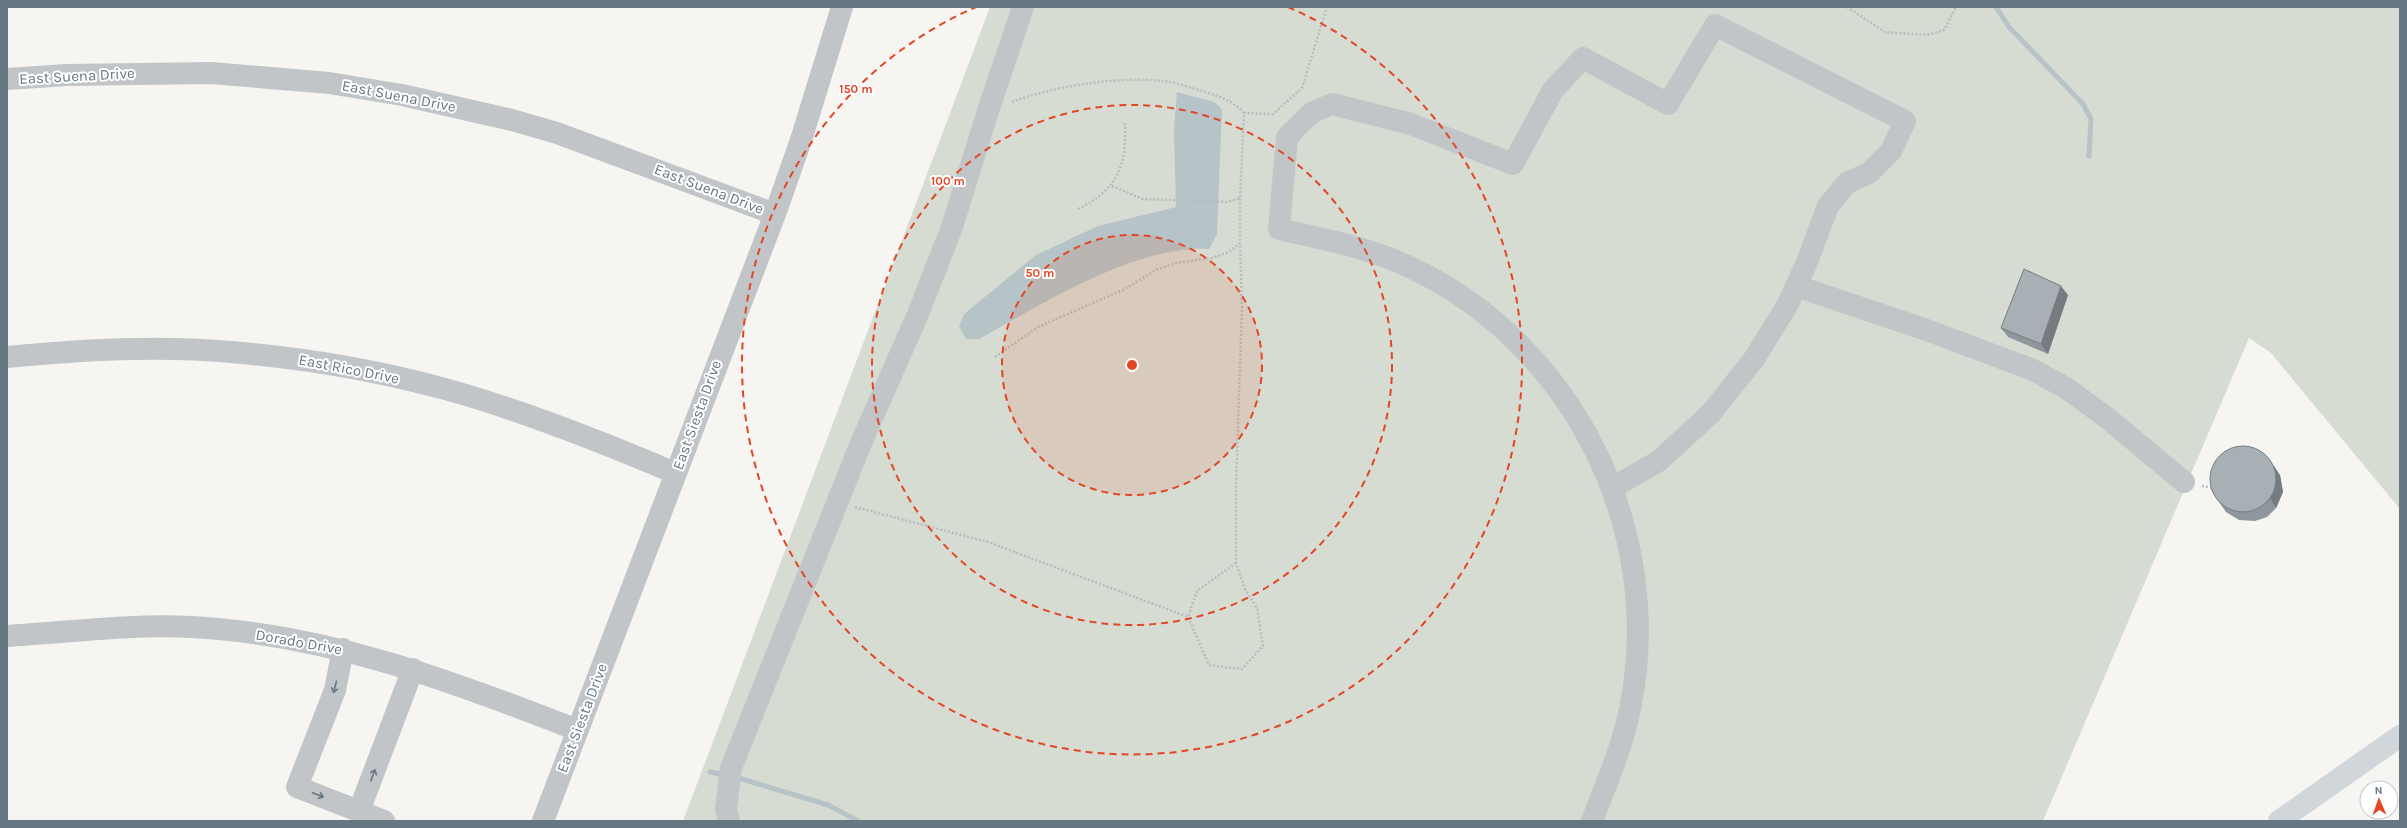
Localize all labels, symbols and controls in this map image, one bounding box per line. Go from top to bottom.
street label: East Suena Drive [19,64,135,88]
street label: East Suena Drive [341,76,457,116]
text: 150 m [839,82,873,96]
street label: East Suena Drive [652,160,766,218]
text: 100 m [931,174,965,188]
text: 50 m [1026,266,1055,280]
street label: East Rico Drive [297,350,401,388]
street label: East Siesta Drive [669,358,725,472]
centre of rings [1125,358,1139,372]
street label: Dorado Drive [254,626,344,658]
street label: East Siesta Drive [553,661,611,775]
one-way arrow [331,681,338,694]
one-way arrow [369,769,377,781]
north arrow [2359,780,2399,820]
text: N [2374,784,2383,797]
one-way arrow [312,792,324,800]

